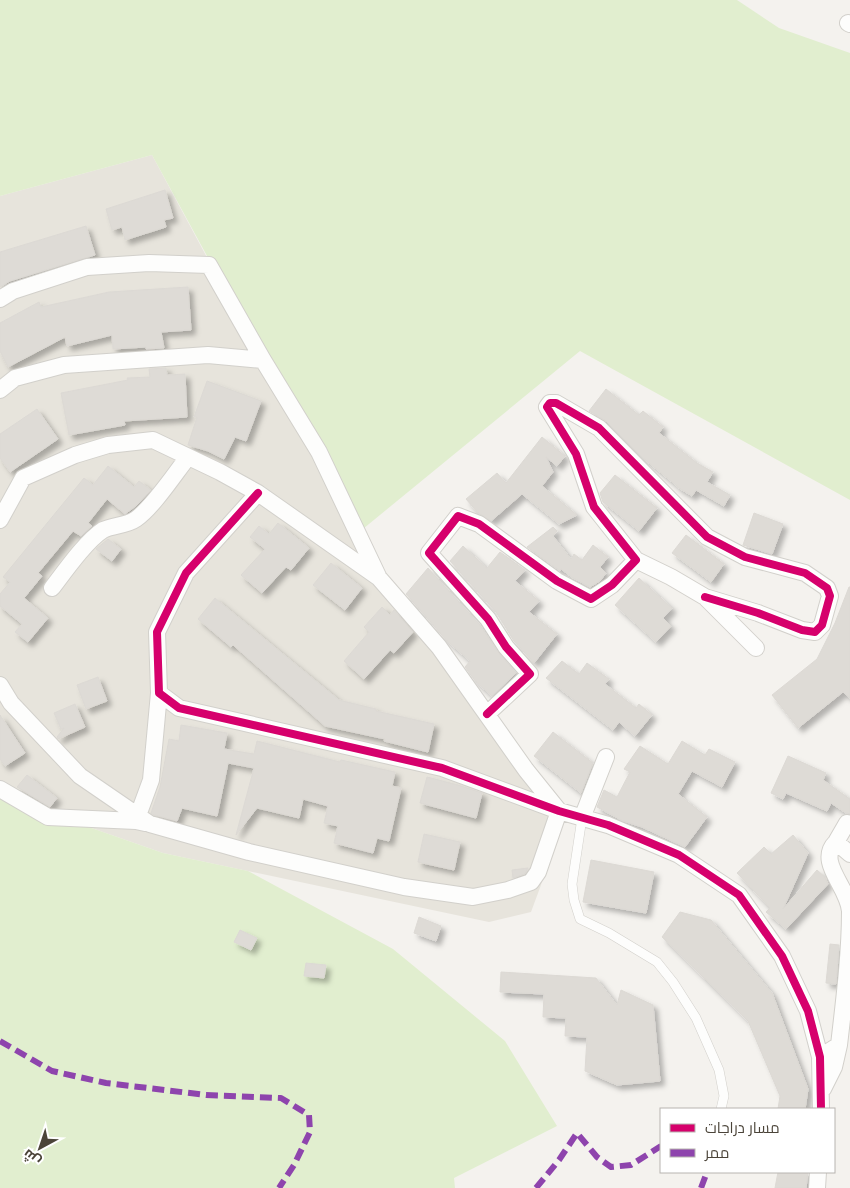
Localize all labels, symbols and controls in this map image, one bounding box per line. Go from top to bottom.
legend [660,1108,835,1173]
text: مسار دراجات [705,1118,780,1137]
north arrow [15,1123,65,1173]
text: ممر [704,1143,729,1162]
text: ش [19,1145,44,1171]

